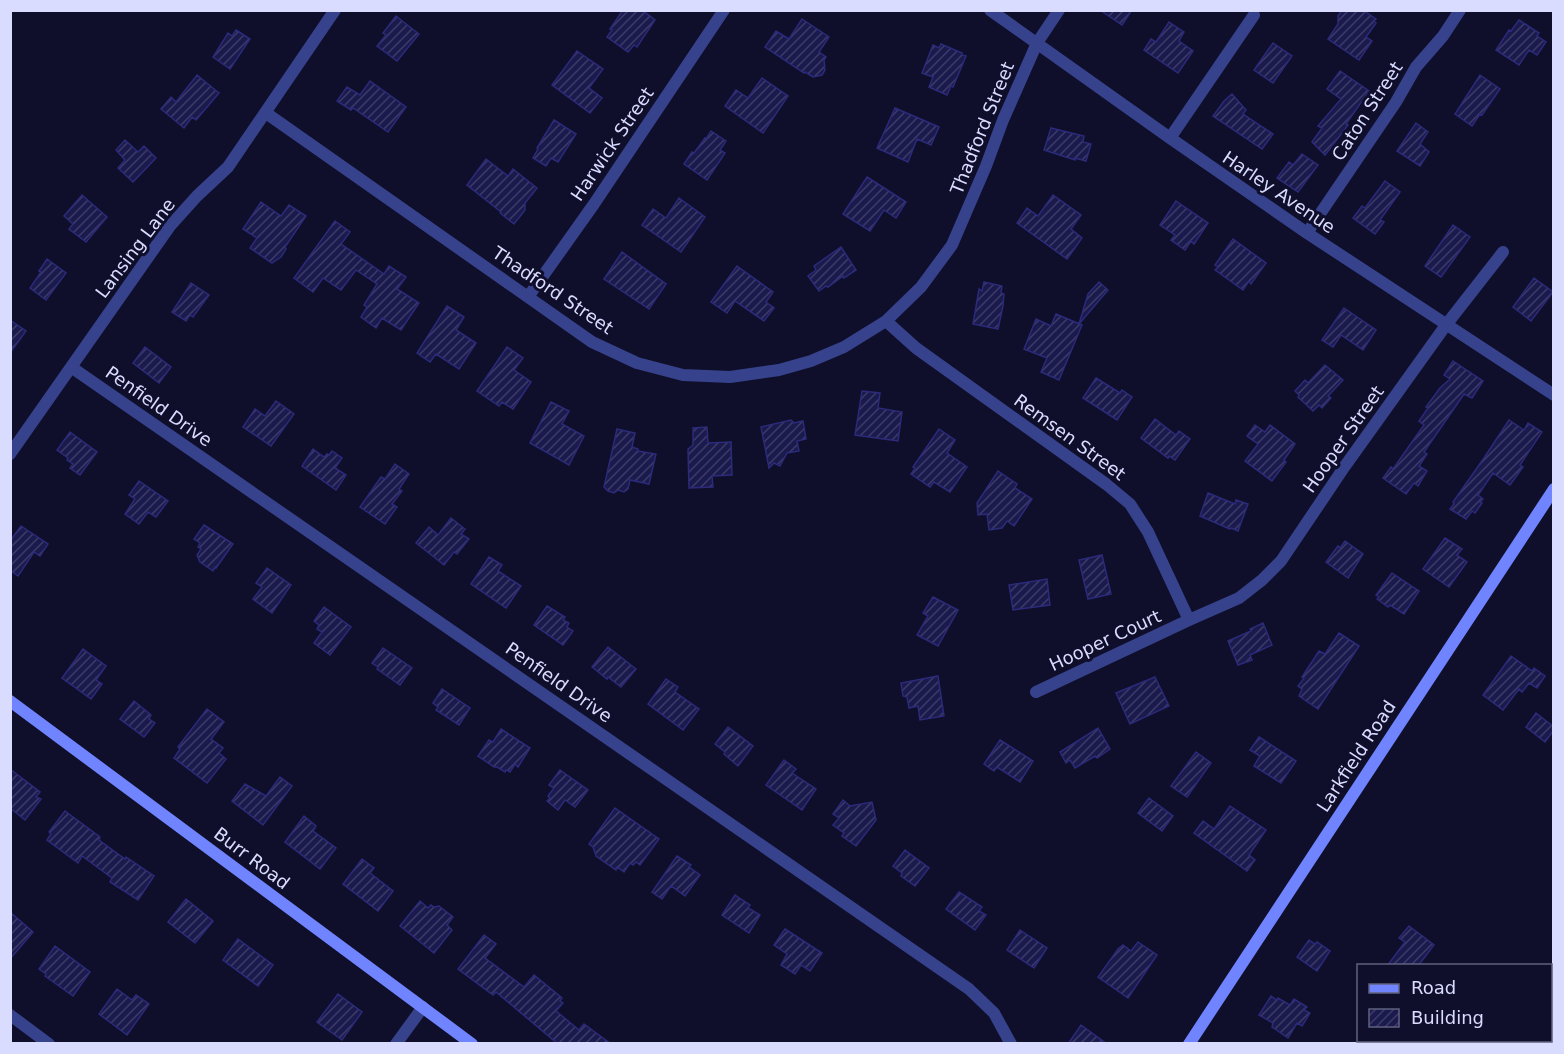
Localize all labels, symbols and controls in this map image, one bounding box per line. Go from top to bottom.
street label: Caton Street [1327,58,1407,164]
street label: Thadford Street [945,59,1018,198]
street label: Harwick Street [566,83,658,205]
street label: Harley Avenue [1219,147,1339,237]
street label: Lansing Lane [91,194,179,302]
street label: Thadford Street [488,241,617,338]
street label: Penfield Drive [102,361,216,451]
street label: Hooper Street [1298,381,1388,497]
street label: Remsen Street [1010,390,1130,484]
street label: Hooper Court [1046,605,1164,675]
street label: Penfield Drive [502,637,616,727]
street label: Larkfield Road [1312,696,1400,816]
street label: Burr Road [210,823,294,893]
legend [1357,964,1552,1042]
text: Road [1411,977,1456,998]
text: Building [1411,1007,1484,1028]

